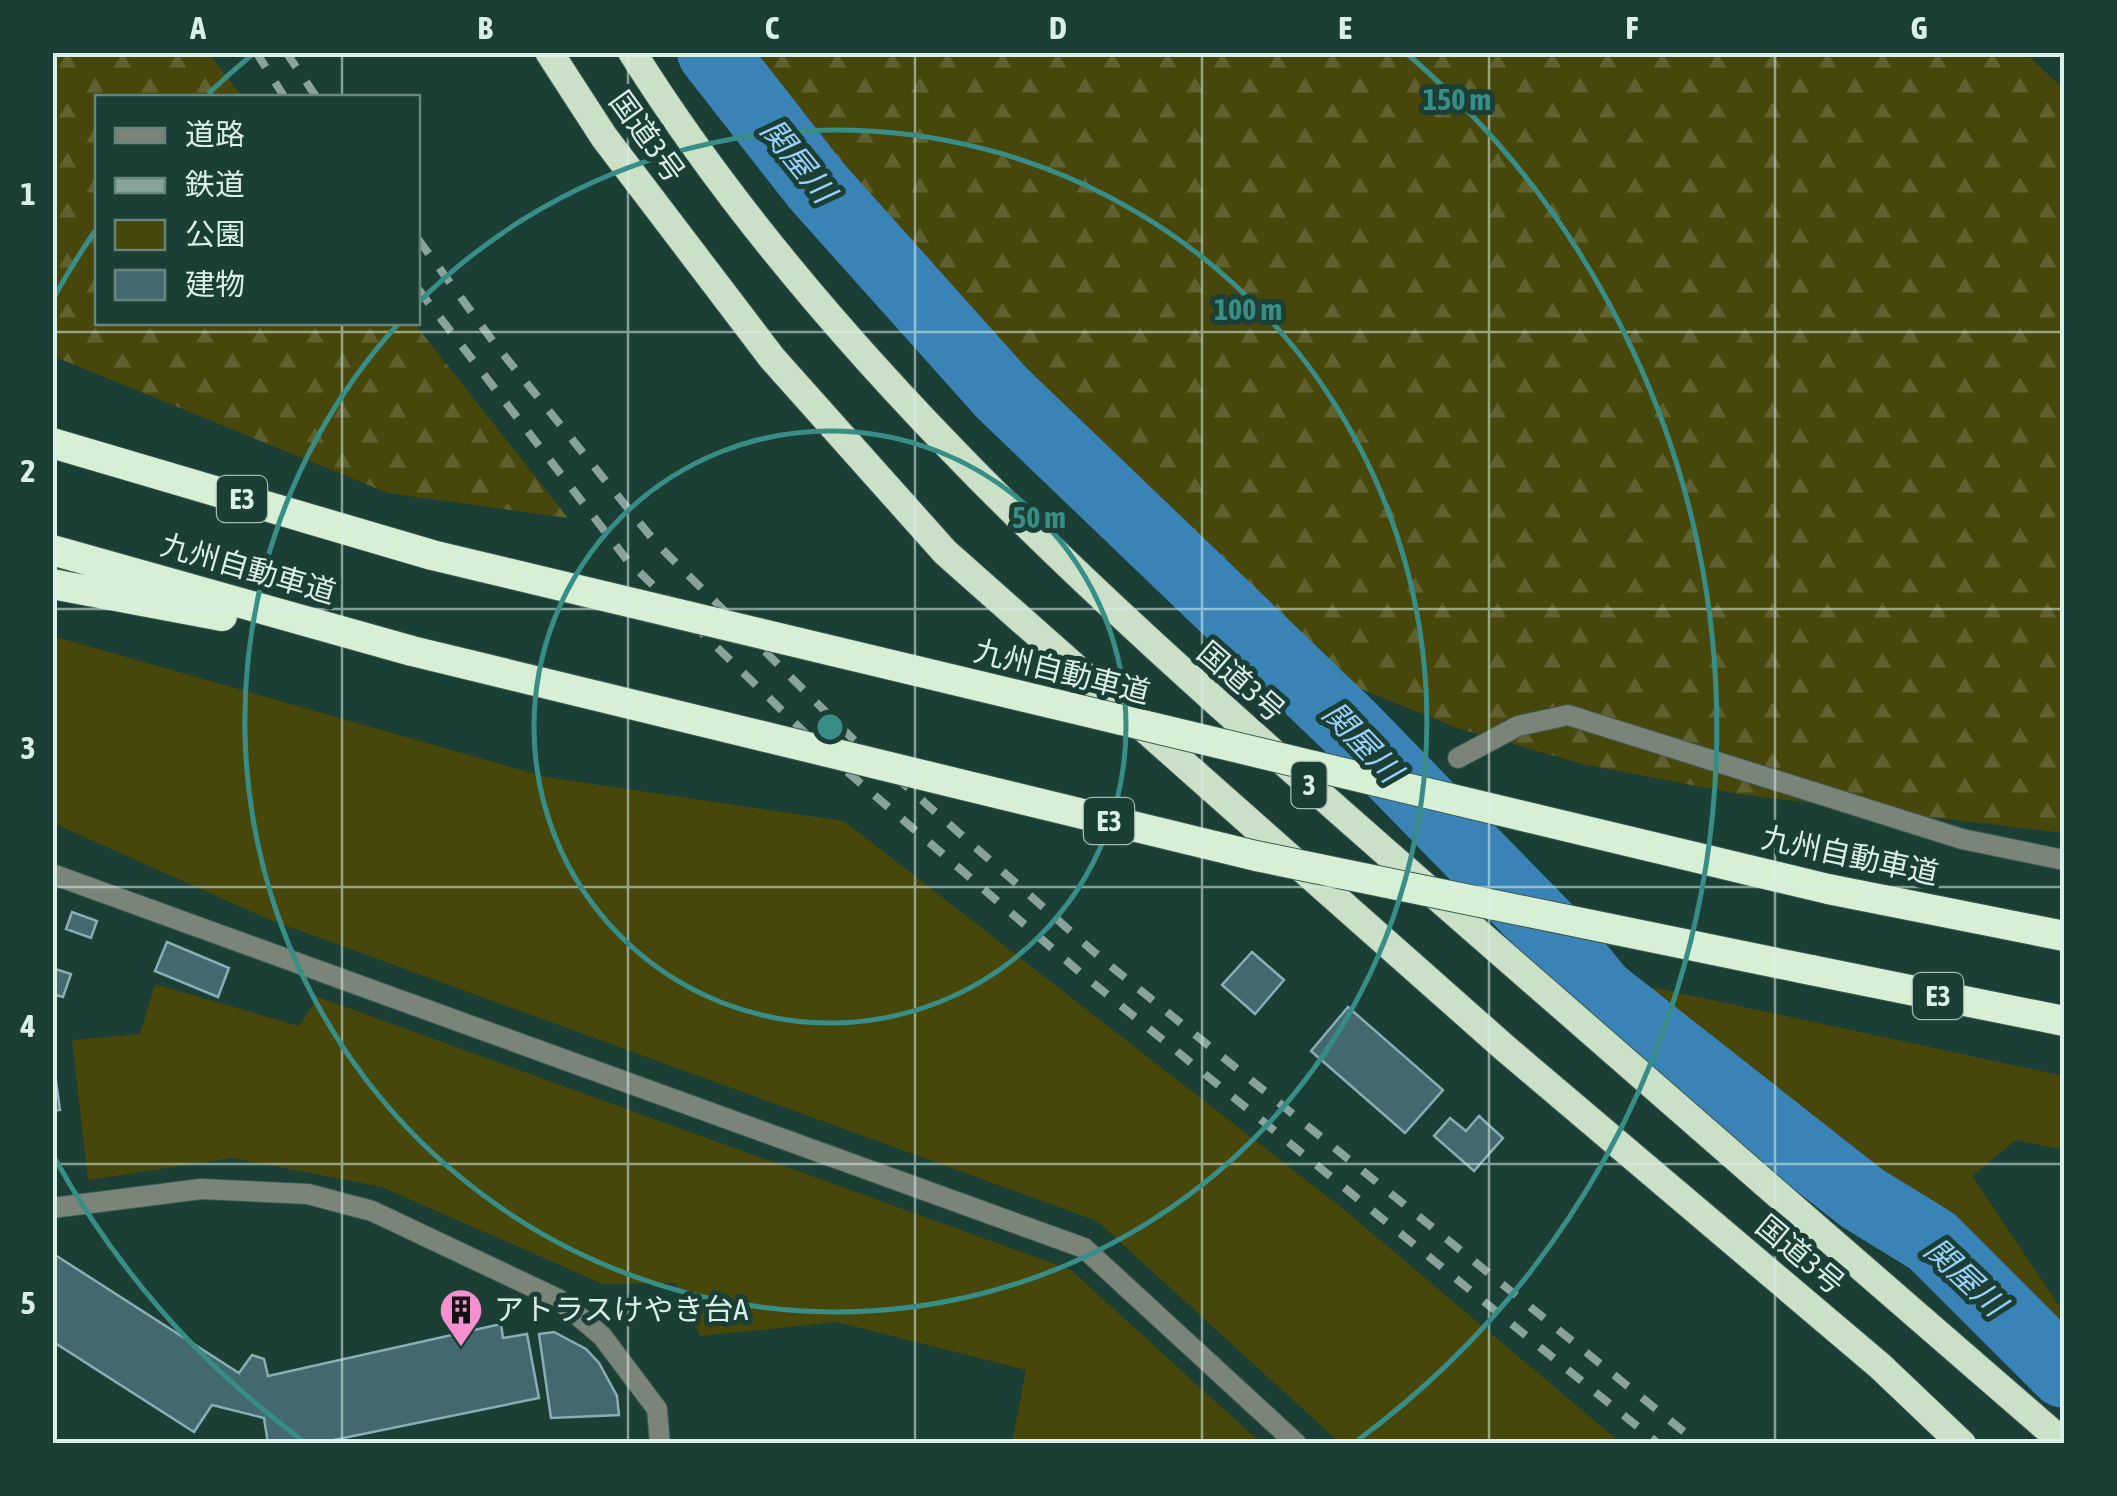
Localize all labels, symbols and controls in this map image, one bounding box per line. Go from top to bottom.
text: A [189,9,206,46]
text: B [477,9,493,46]
text: C [765,9,780,46]
text: D [1049,9,1067,46]
text: E [1338,9,1352,46]
text: F [1626,9,1639,46]
text: G [1911,9,1928,46]
text: 150 m [1423,82,1491,116]
street label: 国道3号 [603,84,692,189]
legend [95,95,420,325]
water label: 関屋川 [754,112,845,212]
text: 道路 [185,117,245,151]
text: 鉄道 [185,167,245,201]
text: 1 [20,175,36,212]
text: 公園 [185,217,245,251]
text: 建物 [185,267,245,301]
text: 100 m [1214,292,1282,326]
text: 2 [20,452,36,489]
road number: E3 [217,476,267,522]
text: 50 m [1012,500,1066,534]
street label: 九州自動車道 [157,527,339,609]
street label: 九州自動車道 [971,633,1154,709]
street label: 国道3号 [1191,634,1292,728]
water label: 関屋川 [1316,694,1411,791]
centre of rings [812,709,848,745]
text: 3 [20,729,36,766]
road number: 3 [1292,762,1326,808]
road number: E3 [1084,798,1134,844]
street label: 九州自動車道 [1759,820,1942,890]
road number: E3 [1913,973,1963,1019]
text: 4 [19,1007,36,1044]
street label: 国道3号 [1750,1208,1851,1301]
water label: 関屋川 [1918,1230,2015,1325]
text: 5 [20,1284,36,1321]
building icon: アトラスけやき台A [438,1287,484,1348]
place label: アトラスけやき台A [494,1292,748,1326]

